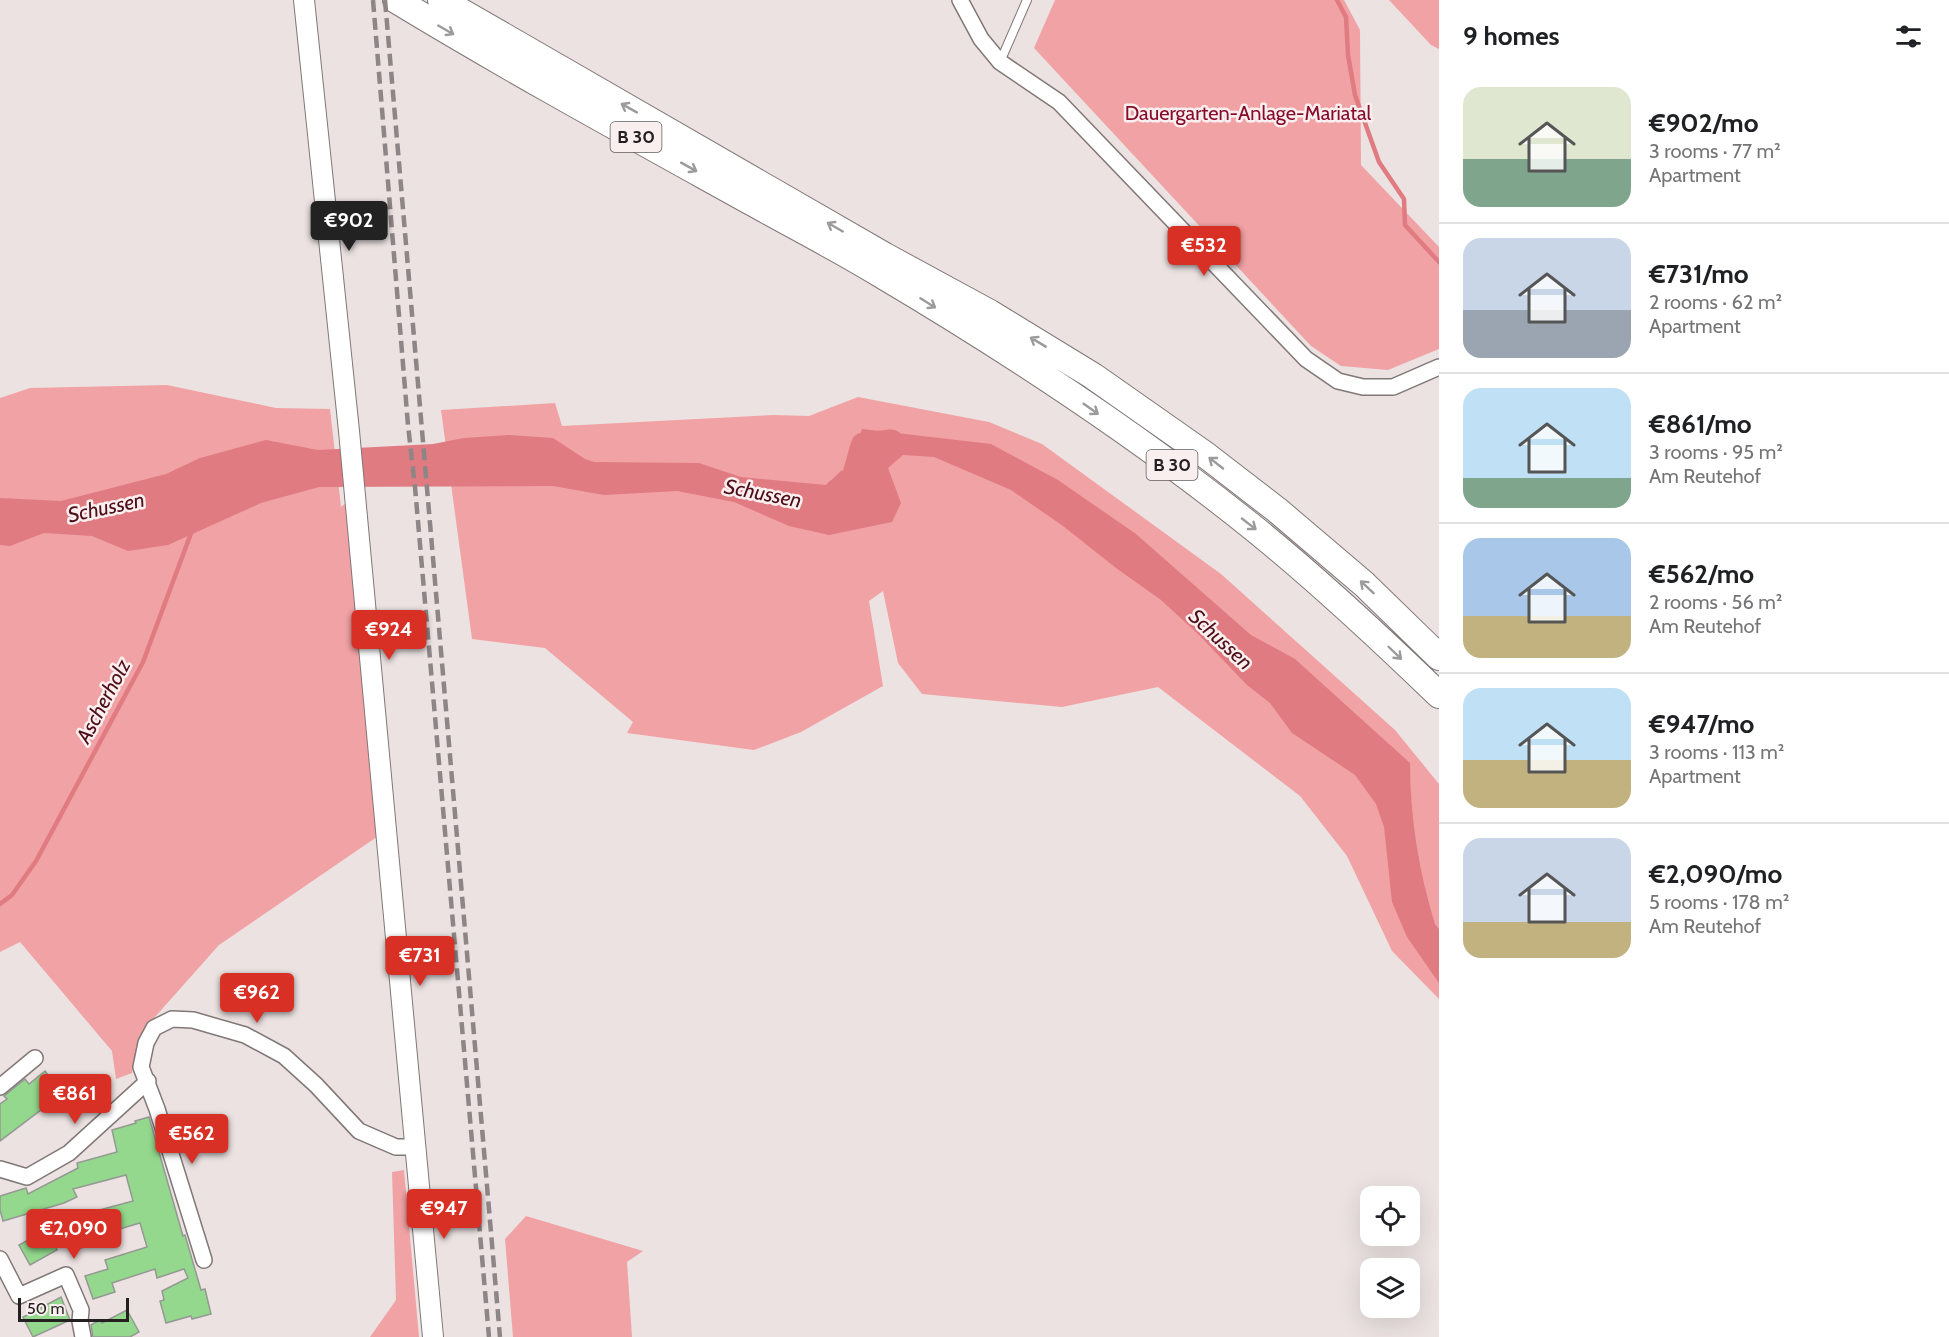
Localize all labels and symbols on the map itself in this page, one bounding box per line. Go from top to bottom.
one-way arrow [438,24,455,36]
park label: Dauergarten-Anlage-Mariatal [1125,101,1372,125]
one-way arrow [621,102,638,114]
road number: B 30 [610,122,662,152]
one-way arrow [680,161,697,173]
pin: €902 [313,201,385,252]
one-way arrow [827,220,844,232]
pin: €532 [1168,226,1240,277]
one-way arrow [919,297,936,309]
one-way arrow [1030,336,1047,348]
one-way arrow [1083,403,1099,415]
road number: B 30 [1146,450,1198,480]
one-way arrow [1209,457,1225,470]
water label: Schussen [722,473,804,513]
water label: Schussen [65,487,147,527]
one-way arrow [1240,518,1256,530]
one-way arrow [1360,580,1375,594]
water label: Schussen [1184,603,1258,675]
pin: €924 [353,610,425,661]
one-way arrow [1387,646,1402,660]
water label: Ascherholz [70,654,136,748]
pin: €731 [384,936,456,987]
pin: €962 [221,973,293,1024]
pin: €861 [39,1074,111,1125]
pin: €562 [156,1114,228,1165]
pin: €947 [408,1189,480,1240]
pin: €2,090 [25,1209,123,1260]
scale bar [18,1295,129,1322]

